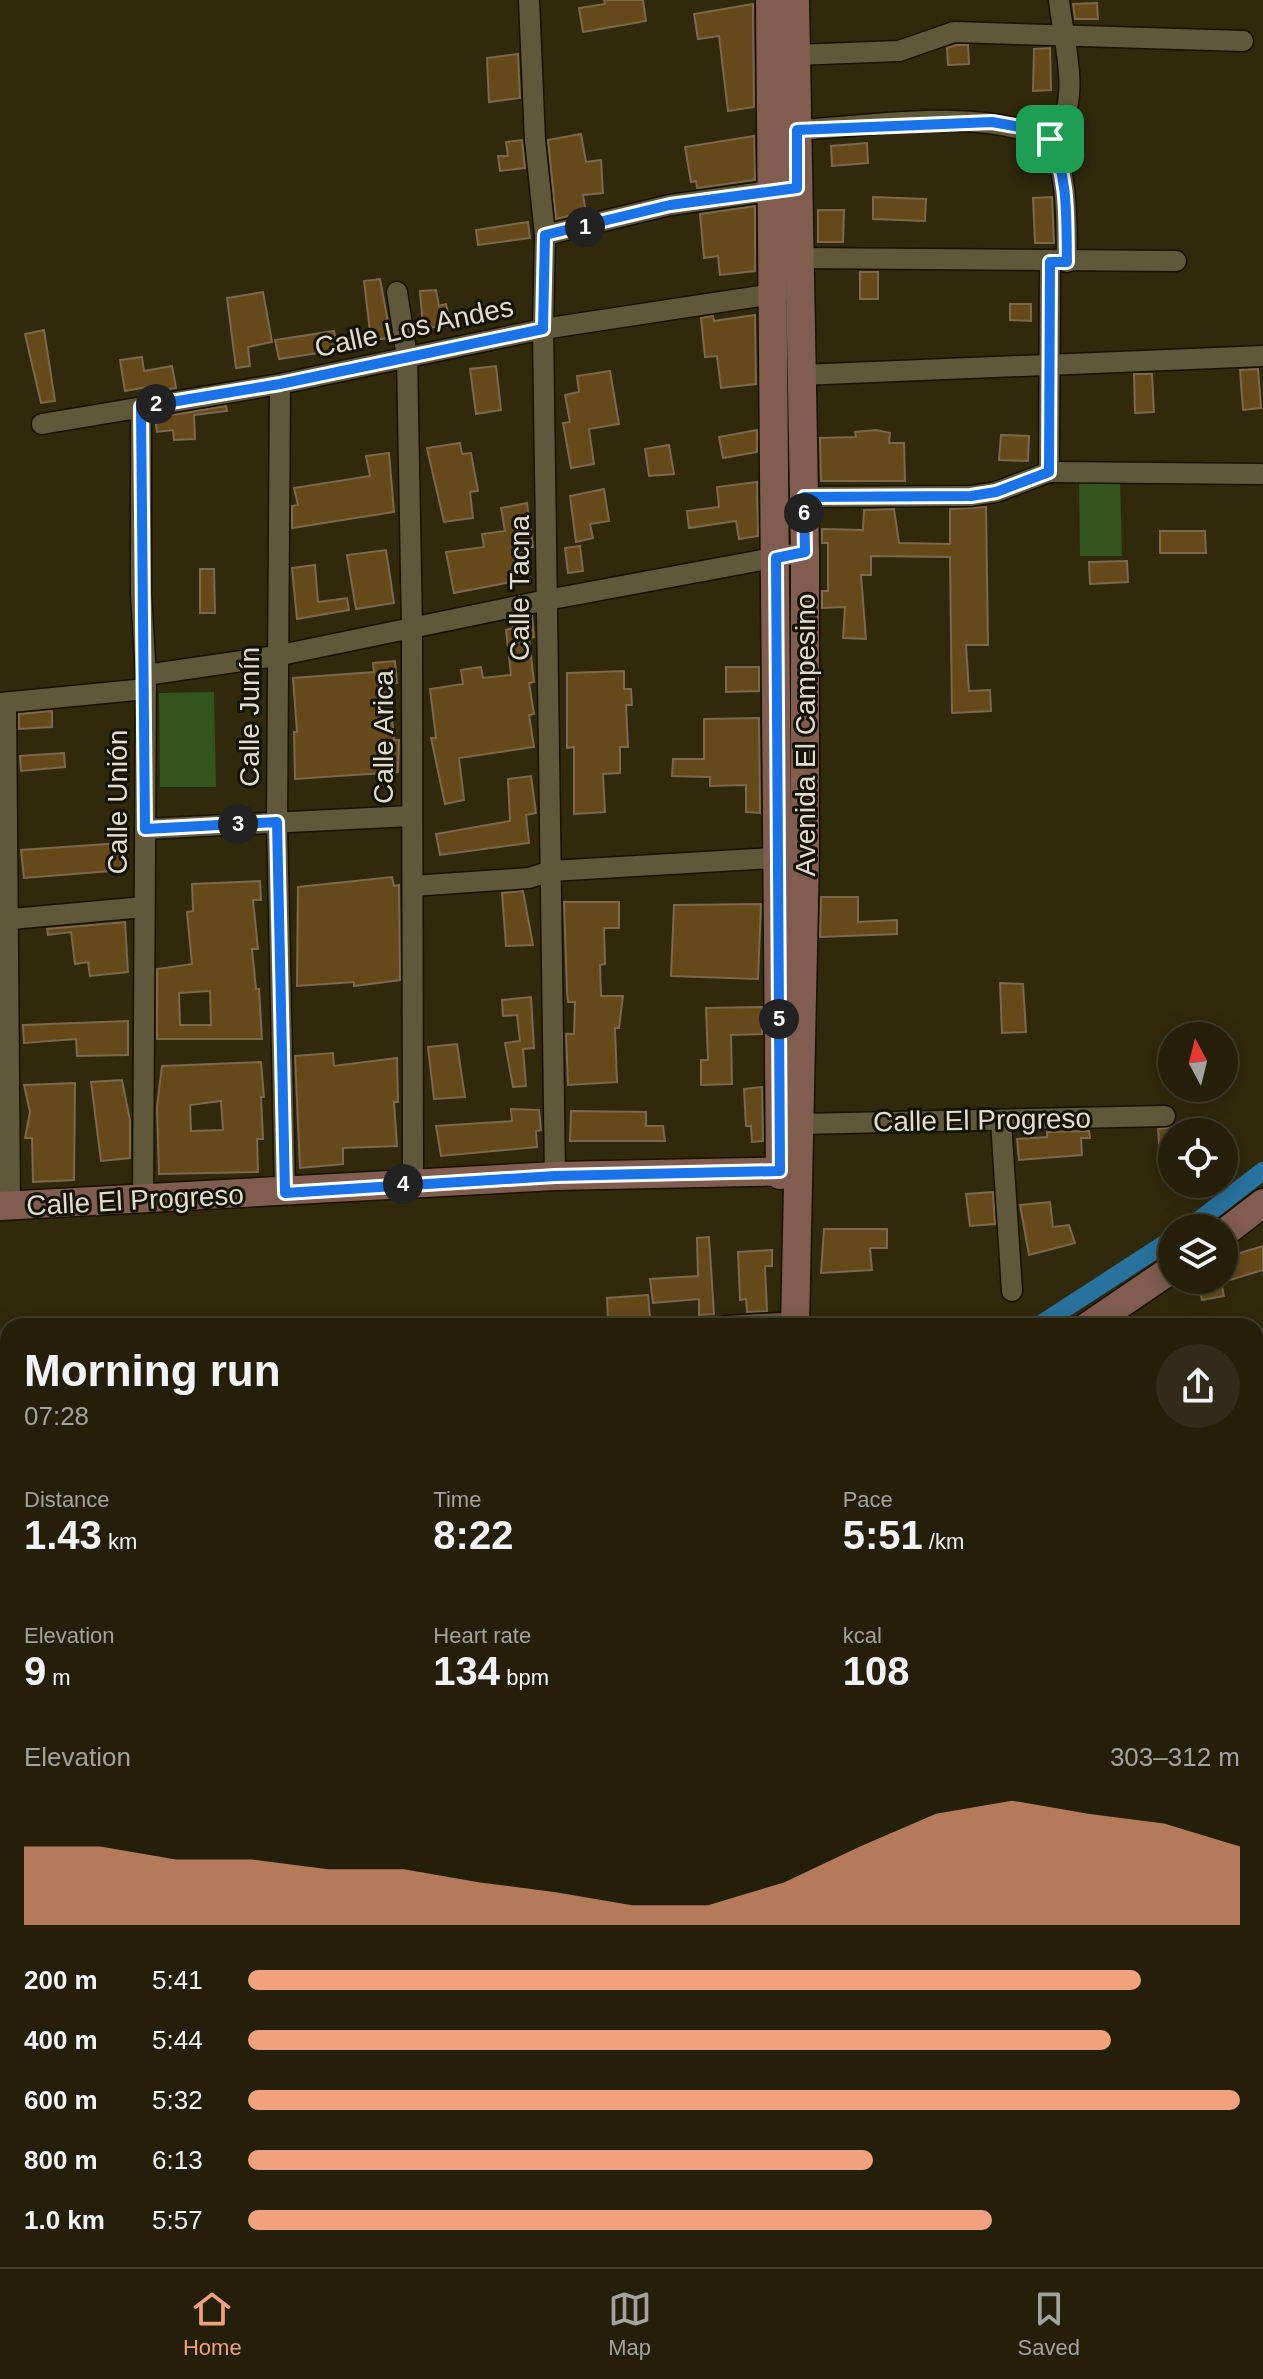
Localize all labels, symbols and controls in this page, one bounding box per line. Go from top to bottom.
pin [1016,105,1084,173]
icon: arrive [1028,117,1072,161]
pin: 1 [565,207,605,247]
text: 1 [579,214,591,239]
street label: Calle Los Andes [312,291,516,363]
pin: 2 [136,384,176,424]
text: 2 [150,391,162,416]
pin: 6 [784,493,824,533]
text: 6 [798,500,810,525]
street label: Calle Tacna [504,515,535,661]
street label: Avenida El Campesino [790,594,821,876]
street label: Calle Junín [234,647,265,787]
street label: Calle Arica [368,670,399,804]
street label: Calle Unión [102,730,133,874]
pin: 3 [218,804,258,844]
text: 3 [232,811,244,836]
pin: 5 [759,999,799,1039]
text: 5 [773,1006,785,1031]
north arrow [1158,1022,1238,1102]
map controls [1158,1022,1238,1294]
street label: Calle El Progreso [873,1103,1091,1137]
button: locate [1158,1118,1238,1198]
pin: 4 [383,1164,423,1204]
text: 4 [397,1171,409,1196]
street label: Calle El Progreso [25,1179,245,1221]
button: layers [1158,1214,1238,1294]
button: share [1156,1344,1240,1428]
text: Morning run [24,1346,281,1395]
text: 07:28 [24,1401,89,1431]
text: Distance [24,1487,110,1512]
text: Time [433,1487,481,1512]
text: Pace [843,1487,893,1512]
text: 1.43 [24,1513,102,1557]
text: 8:22 [433,1513,513,1557]
text: 5:51 [843,1513,923,1557]
text: km [102,1529,137,1554]
text: /km [923,1529,964,1554]
text: Elevation [24,1623,115,1648]
text: Heart rate [433,1623,531,1648]
text: kcal [843,1623,882,1648]
text: 9 [24,1649,46,1693]
text: 134 [433,1649,500,1693]
text: 108 [843,1649,909,1693]
text: m [46,1665,71,1690]
text: bpm [500,1665,549,1690]
text: Elevation [24,1742,131,1772]
text: 303–312 m [1110,1742,1240,1772]
text: 200 m [24,1965,98,1995]
text: 5:41 [152,1965,203,1995]
text: 400 m [24,2025,98,2055]
text: 5:44 [152,2025,203,2055]
text: 600 m [24,2085,98,2115]
text: 5:32 [152,2085,203,2115]
text: 800 m [24,2145,98,2175]
text: 6:13 [152,2145,203,2175]
text: 1.0 km [24,2205,105,2235]
text: 5:57 [152,2205,203,2235]
tab: Home [183,2287,242,2361]
tab: Map [608,2287,652,2361]
tab: Saved [1018,2287,1080,2361]

